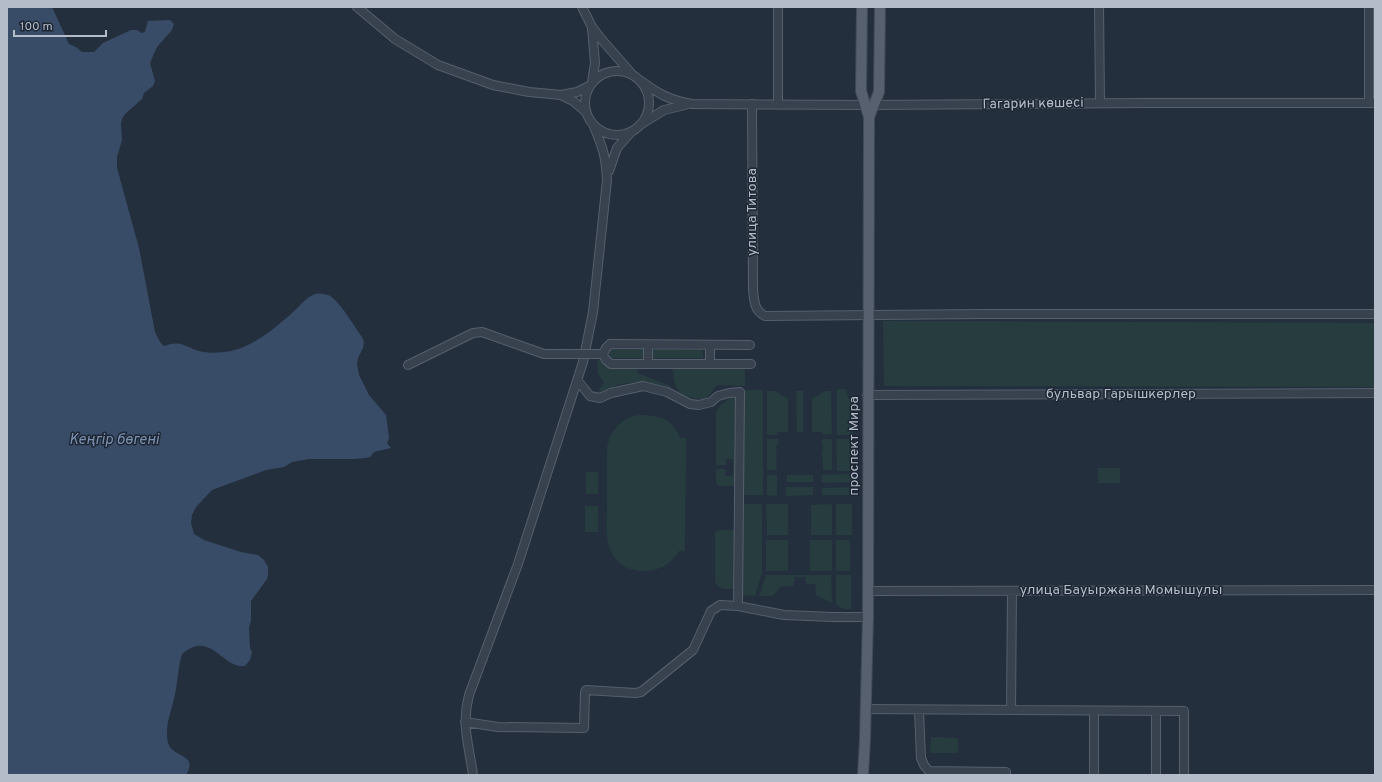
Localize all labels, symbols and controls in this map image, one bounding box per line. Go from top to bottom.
scale bar [14,12,106,38]
text: 100 m [20,19,53,35]
street label: Гагарин көшесі [982,95,1084,113]
street label: улица Титова [744,168,761,256]
street label: бульвар Гарышкерлер [1046,386,1196,403]
street label: проспект Мира [846,396,863,496]
water label: Кеңгір бөгені [69,431,160,450]
street label: улица Бауыржана Момышулы [1020,582,1222,599]

